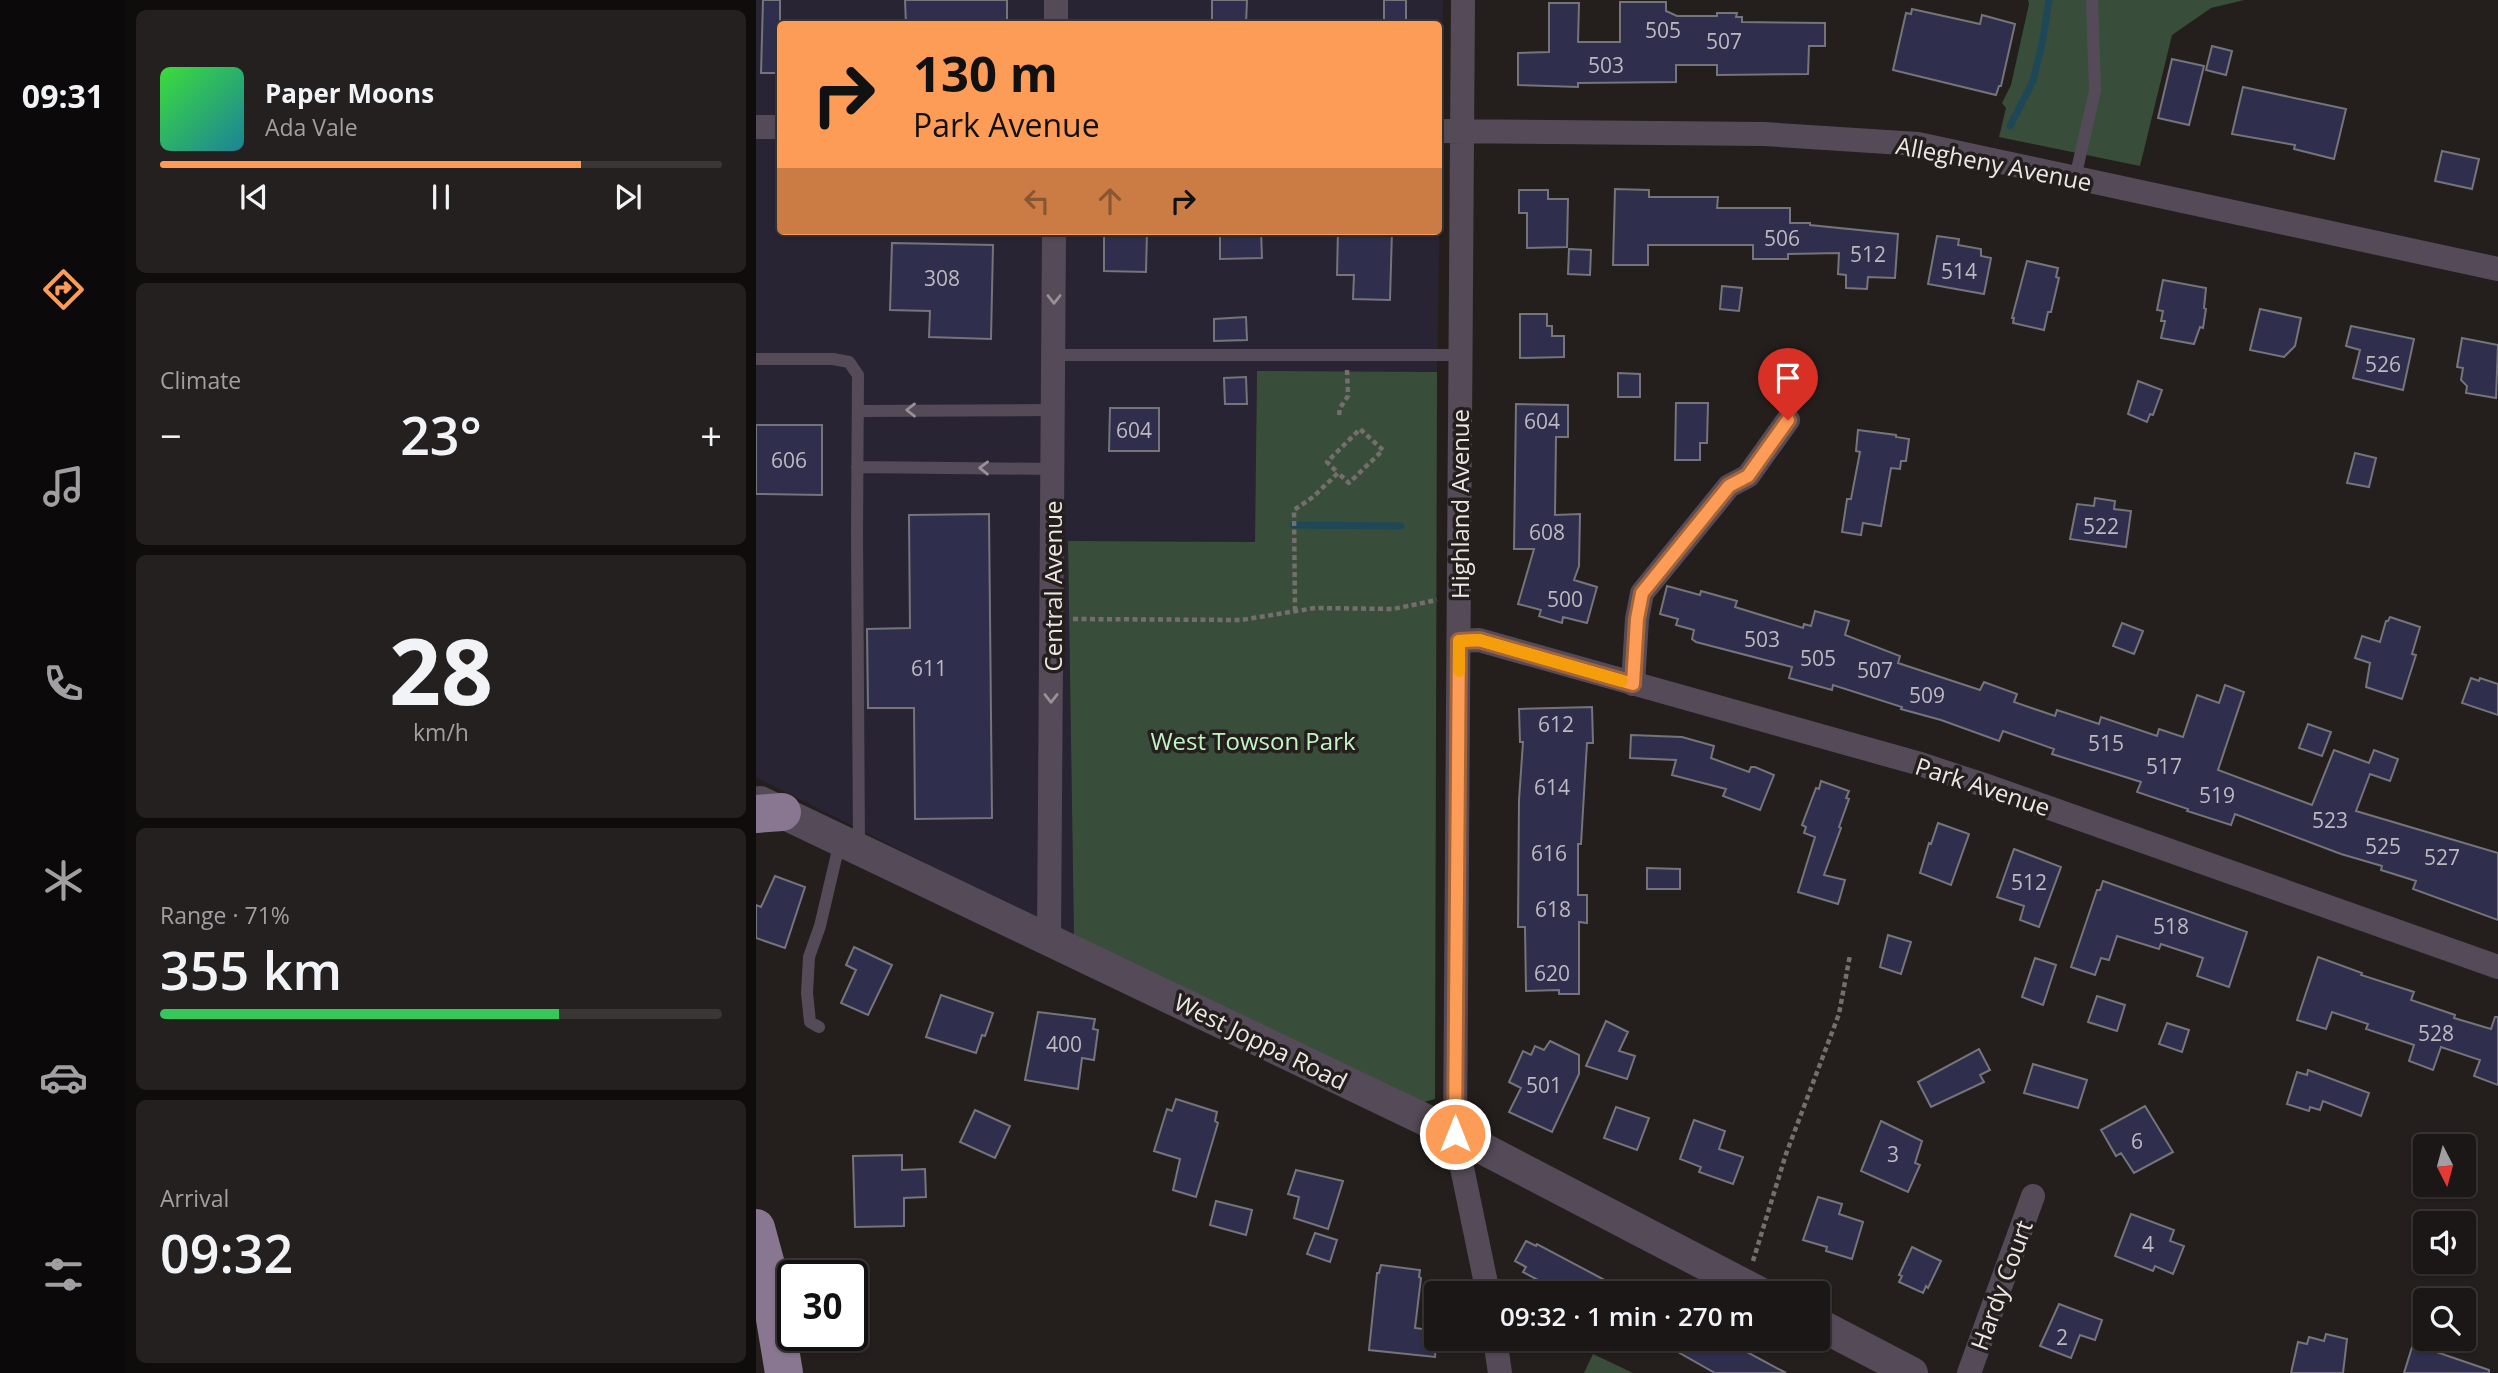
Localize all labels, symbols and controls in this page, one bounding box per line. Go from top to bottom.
house number: 505 [1645,16,1681,44]
house number: 507 [1706,27,1742,55]
text: 130 m [913,40,1058,106]
icon: right [798,49,889,140]
house number: 503 [1588,51,1624,79]
text: 09:31 [22,74,104,117]
text: Paper Moons [265,75,434,111]
text: Park Avenue [913,103,1100,146]
text: Ada Vale [265,111,358,143]
street label: Allegheny Avenue [1893,128,2095,198]
icon: previous [235,178,273,216]
icon: pause [422,178,460,216]
icon: next [609,178,647,216]
icon: left [1018,182,1056,220]
icon: ahead [1091,182,1129,220]
icon: right [1164,182,1202,220]
house number: 506 [1764,224,1800,252]
house number: 512 [1850,240,1886,268]
house number: 514 [1941,257,1977,285]
house number: 308 [924,264,960,292]
icon: directions [39,265,88,314]
one-way arrow [1046,294,1062,305]
pin [1758,348,1818,420]
house number: 526 [2365,350,2401,378]
icon: arrive [1769,359,1807,397]
text: Climate [160,364,241,396]
text: 23° [400,399,482,470]
one-way arrow [905,402,916,418]
house number: 604 [1524,407,1560,435]
text: − [160,409,182,461]
text: + [700,409,722,461]
street label: Highland Avenue [1443,409,1476,599]
house number: 604 [1116,416,1152,444]
house number: 606 [771,446,807,474]
one-way arrow [979,460,989,476]
icon: music [39,462,88,511]
street label: Central Avenue [1036,501,1069,671]
house number: 522 [2083,512,2119,540]
house number: 608 [1529,518,1565,546]
house number: 500 [1547,585,1583,613]
text: 28 [389,608,493,732]
house number: 503 [1744,625,1780,653]
house number: 505 [1800,644,1836,672]
house number: 611 [911,654,947,682]
house number: 507 [1857,656,1893,684]
icon: phone [39,659,88,708]
house number: 509 [1909,681,1945,709]
one-way arrow [1043,693,1059,704]
house number: 612 [1538,710,1574,738]
text: km/h [413,716,469,748]
park label: West Towson Park [1150,724,1356,757]
house number: 515 [2088,729,2124,757]
street label: Park Avenue [1911,749,2055,823]
house number: 517 [2146,752,2182,780]
house number: 614 [1534,773,1570,801]
house number: 519 [2199,781,2235,809]
house number: 523 [2312,806,2348,834]
house number: 525 [2365,832,2401,860]
house number: 616 [1531,839,1567,867]
house number: 527 [2424,843,2460,871]
icon: climate [39,856,88,905]
house number: 512 [2011,868,2047,896]
house number: 618 [1535,895,1571,923]
text: Range · 71% [160,899,290,931]
house number: 518 [2153,912,2189,940]
text: 355 km [160,934,342,1005]
house number: 620 [1534,959,1570,987]
street label: West Joppa Road [1169,985,1353,1097]
house number: 528 [2418,1019,2454,1047]
house number: 400 [1046,1030,1082,1058]
icon: car [39,1053,88,1102]
house number: 501 [1526,1071,1562,1099]
position arrow [1418,1097,1492,1171]
house number: 6 [2131,1127,2143,1155]
north arrow [2413,1134,2476,1197]
map controls [2413,1134,2476,1351]
house number: 3 [1887,1140,1899,1168]
text: Arrival [160,1182,229,1214]
button: sound [2413,1211,2476,1274]
street label: Hardy Court [1962,1215,2040,1355]
text: 09:32 [160,1217,293,1288]
house number: 4 [2142,1230,2154,1258]
icon: filters [39,1250,88,1299]
speed limit sign: 30 [777,1260,868,1351]
button: search [2413,1288,2476,1351]
text: 09:32 · 1 min · 270 m [1500,1298,1754,1334]
house number: 2 [2056,1323,2068,1351]

